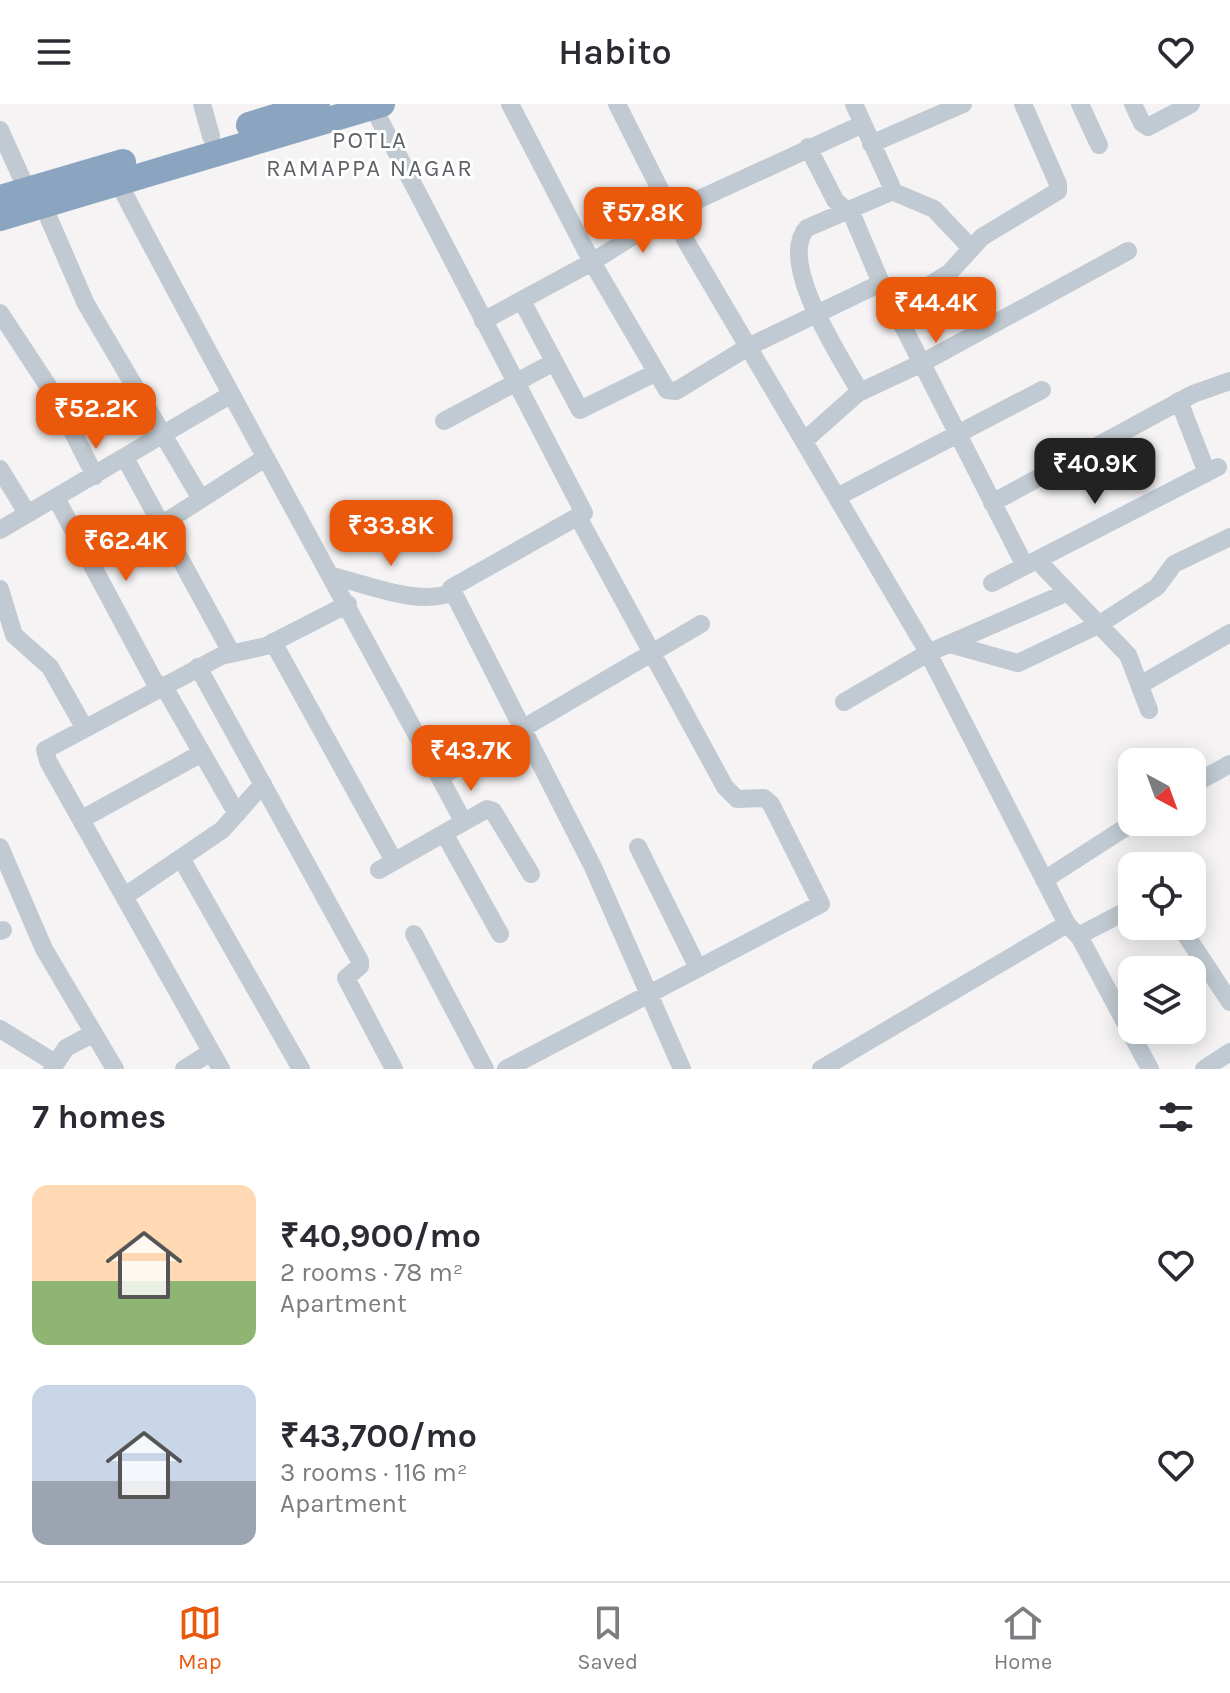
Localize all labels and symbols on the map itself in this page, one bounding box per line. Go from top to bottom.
district label: POTLA RAMAPPA NAGAR [266,126,474,182]
pin: ₹57.8K [578,187,708,255]
pin: ₹44.4K [871,277,1001,345]
pin: ₹52.2K [31,383,161,451]
pin: ₹40.9K [1030,438,1160,506]
pin: ₹33.8K [326,500,456,568]
pin: ₹62.4K [61,515,191,583]
pin: ₹43.7K [406,725,536,793]
north arrow [1118,748,1206,836]

